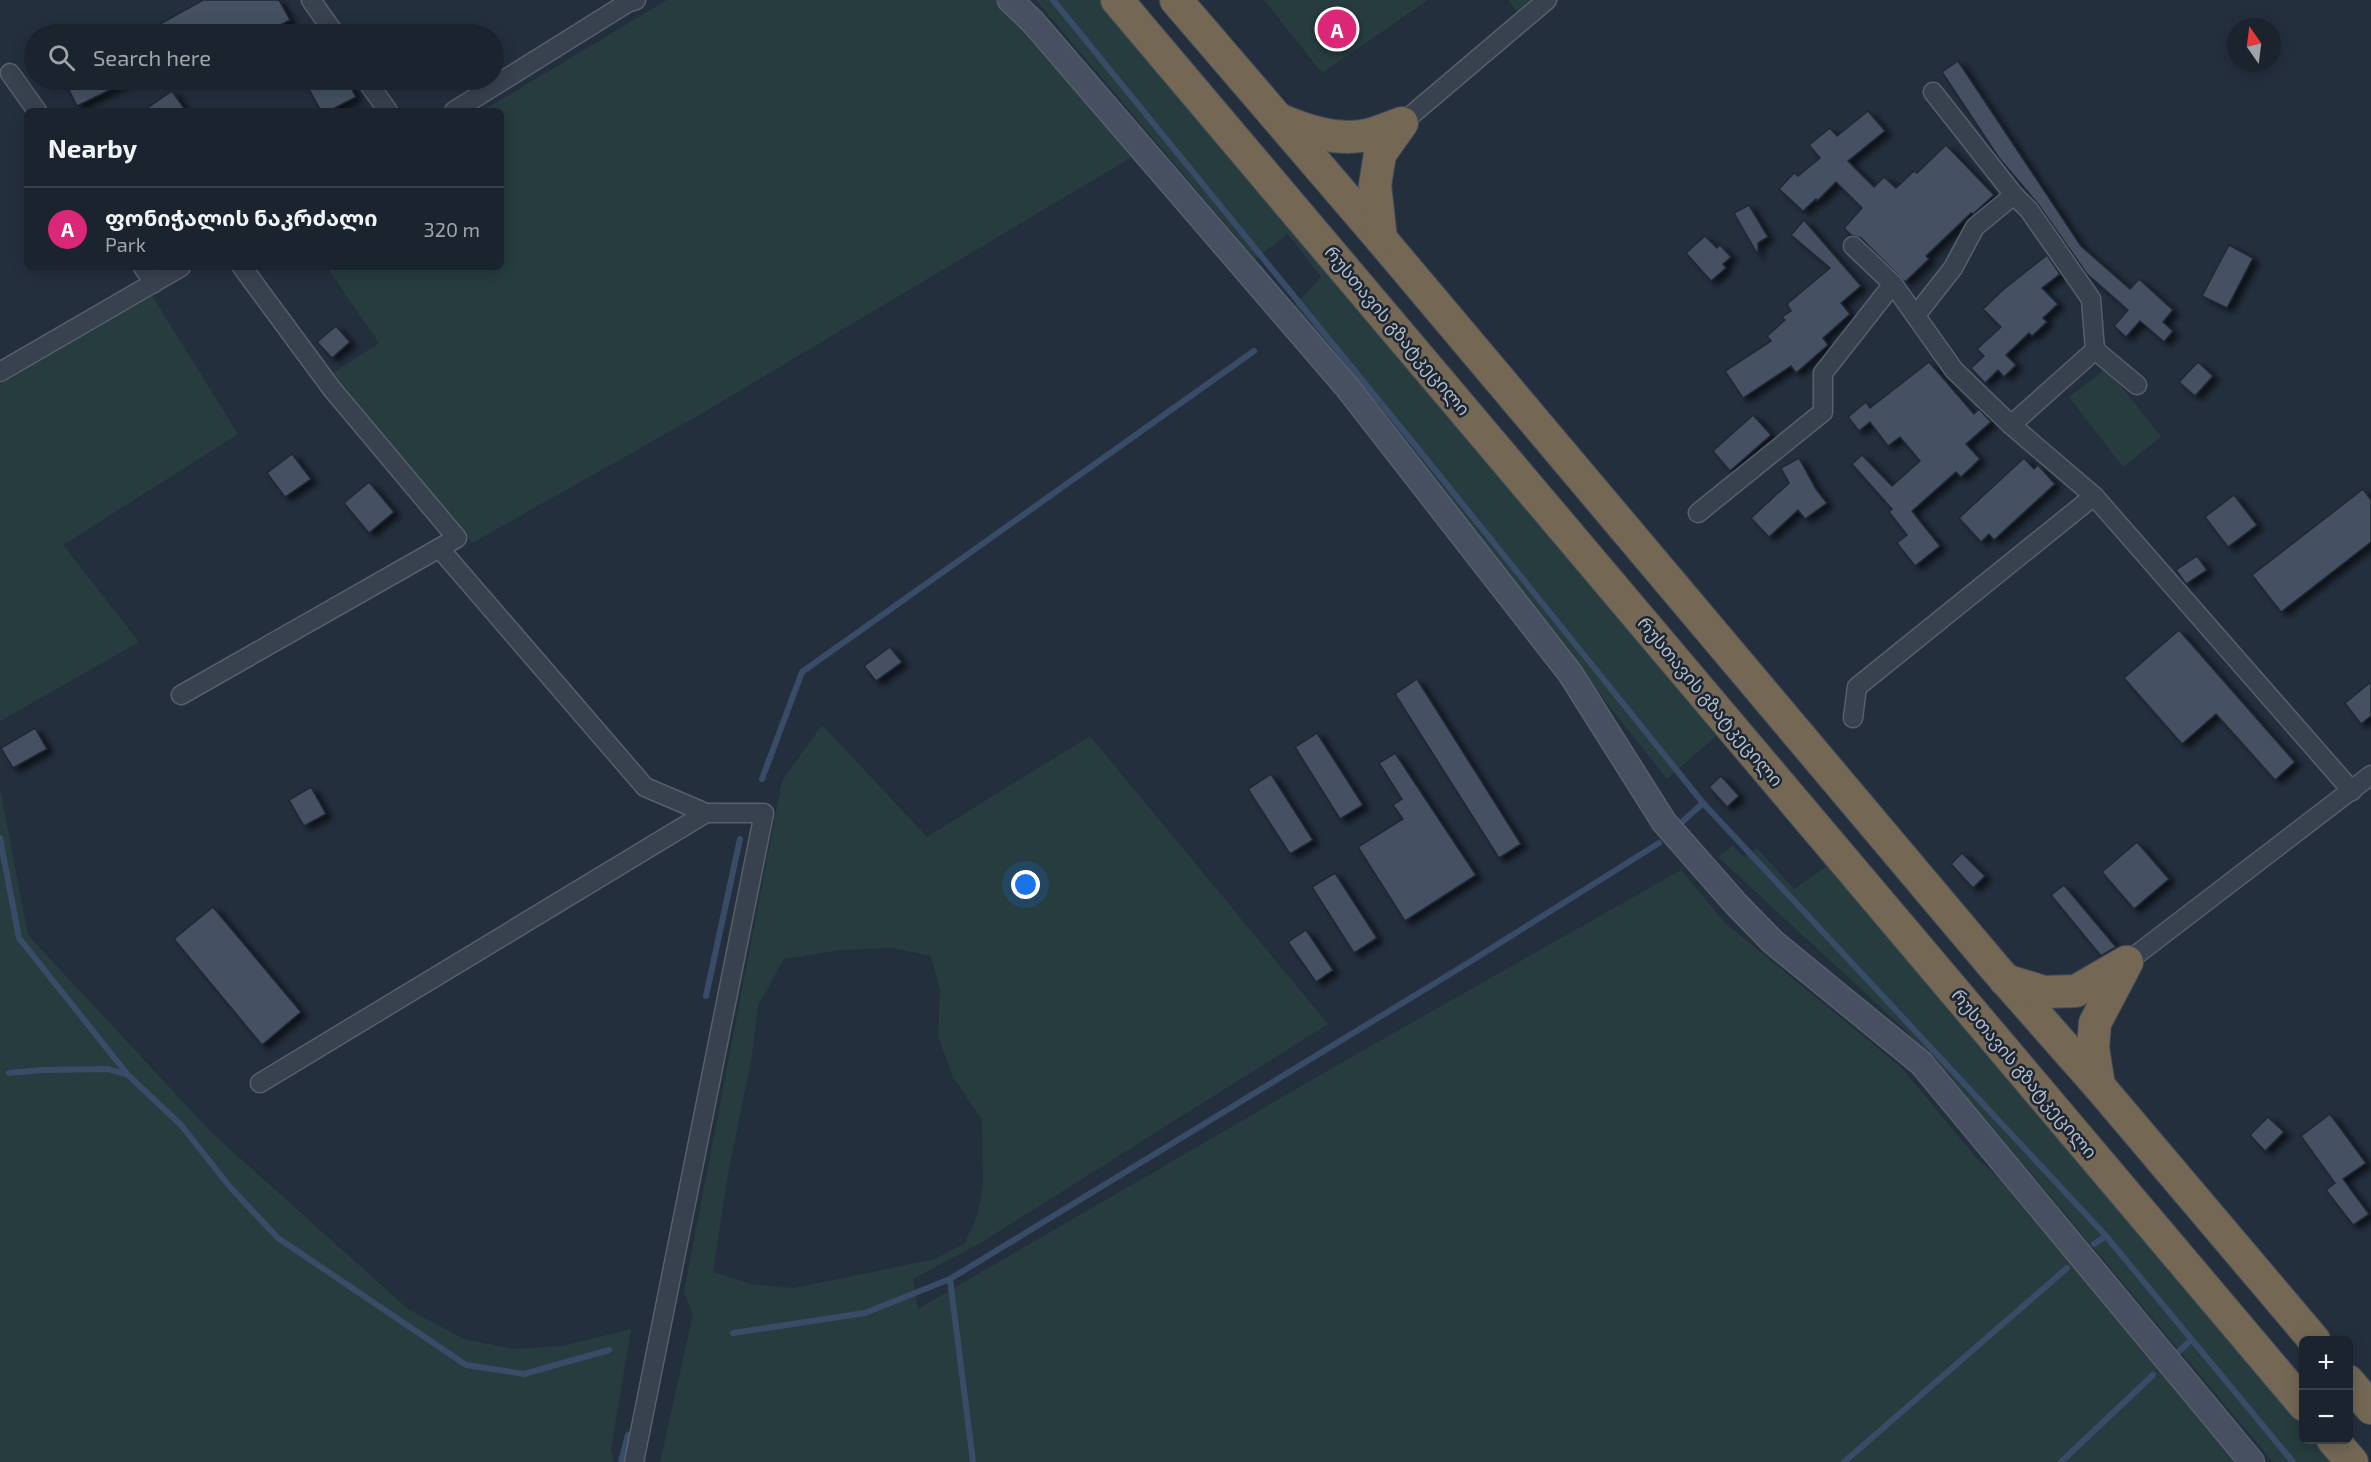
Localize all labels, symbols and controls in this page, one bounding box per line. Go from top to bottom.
pin: A [1318,6,1356,51]
north arrow [2227,18,2281,72]
search box [24,24,504,90]
icon: search [45,41,78,74]
text: Search here [93,44,211,70]
text: Nearby [48,132,137,163]
text: ფონიჭალის ნაკრძალი [105,204,378,230]
text: A [61,217,74,241]
text: 320 m [424,217,480,241]
text: Park [105,232,146,256]
street label: რუსთავის გზატკეცილი [1320,241,1475,420]
street label: რუსთავის გზატკეცილი [1633,612,1788,791]
your location [1011,870,1040,899]
street label: რუსთავის გზატკეცილი [1947,984,2102,1163]
map controls [2299,1336,2353,1444]
button: + [2299,1336,2353,1390]
button: − [2299,1390,2353,1444]

